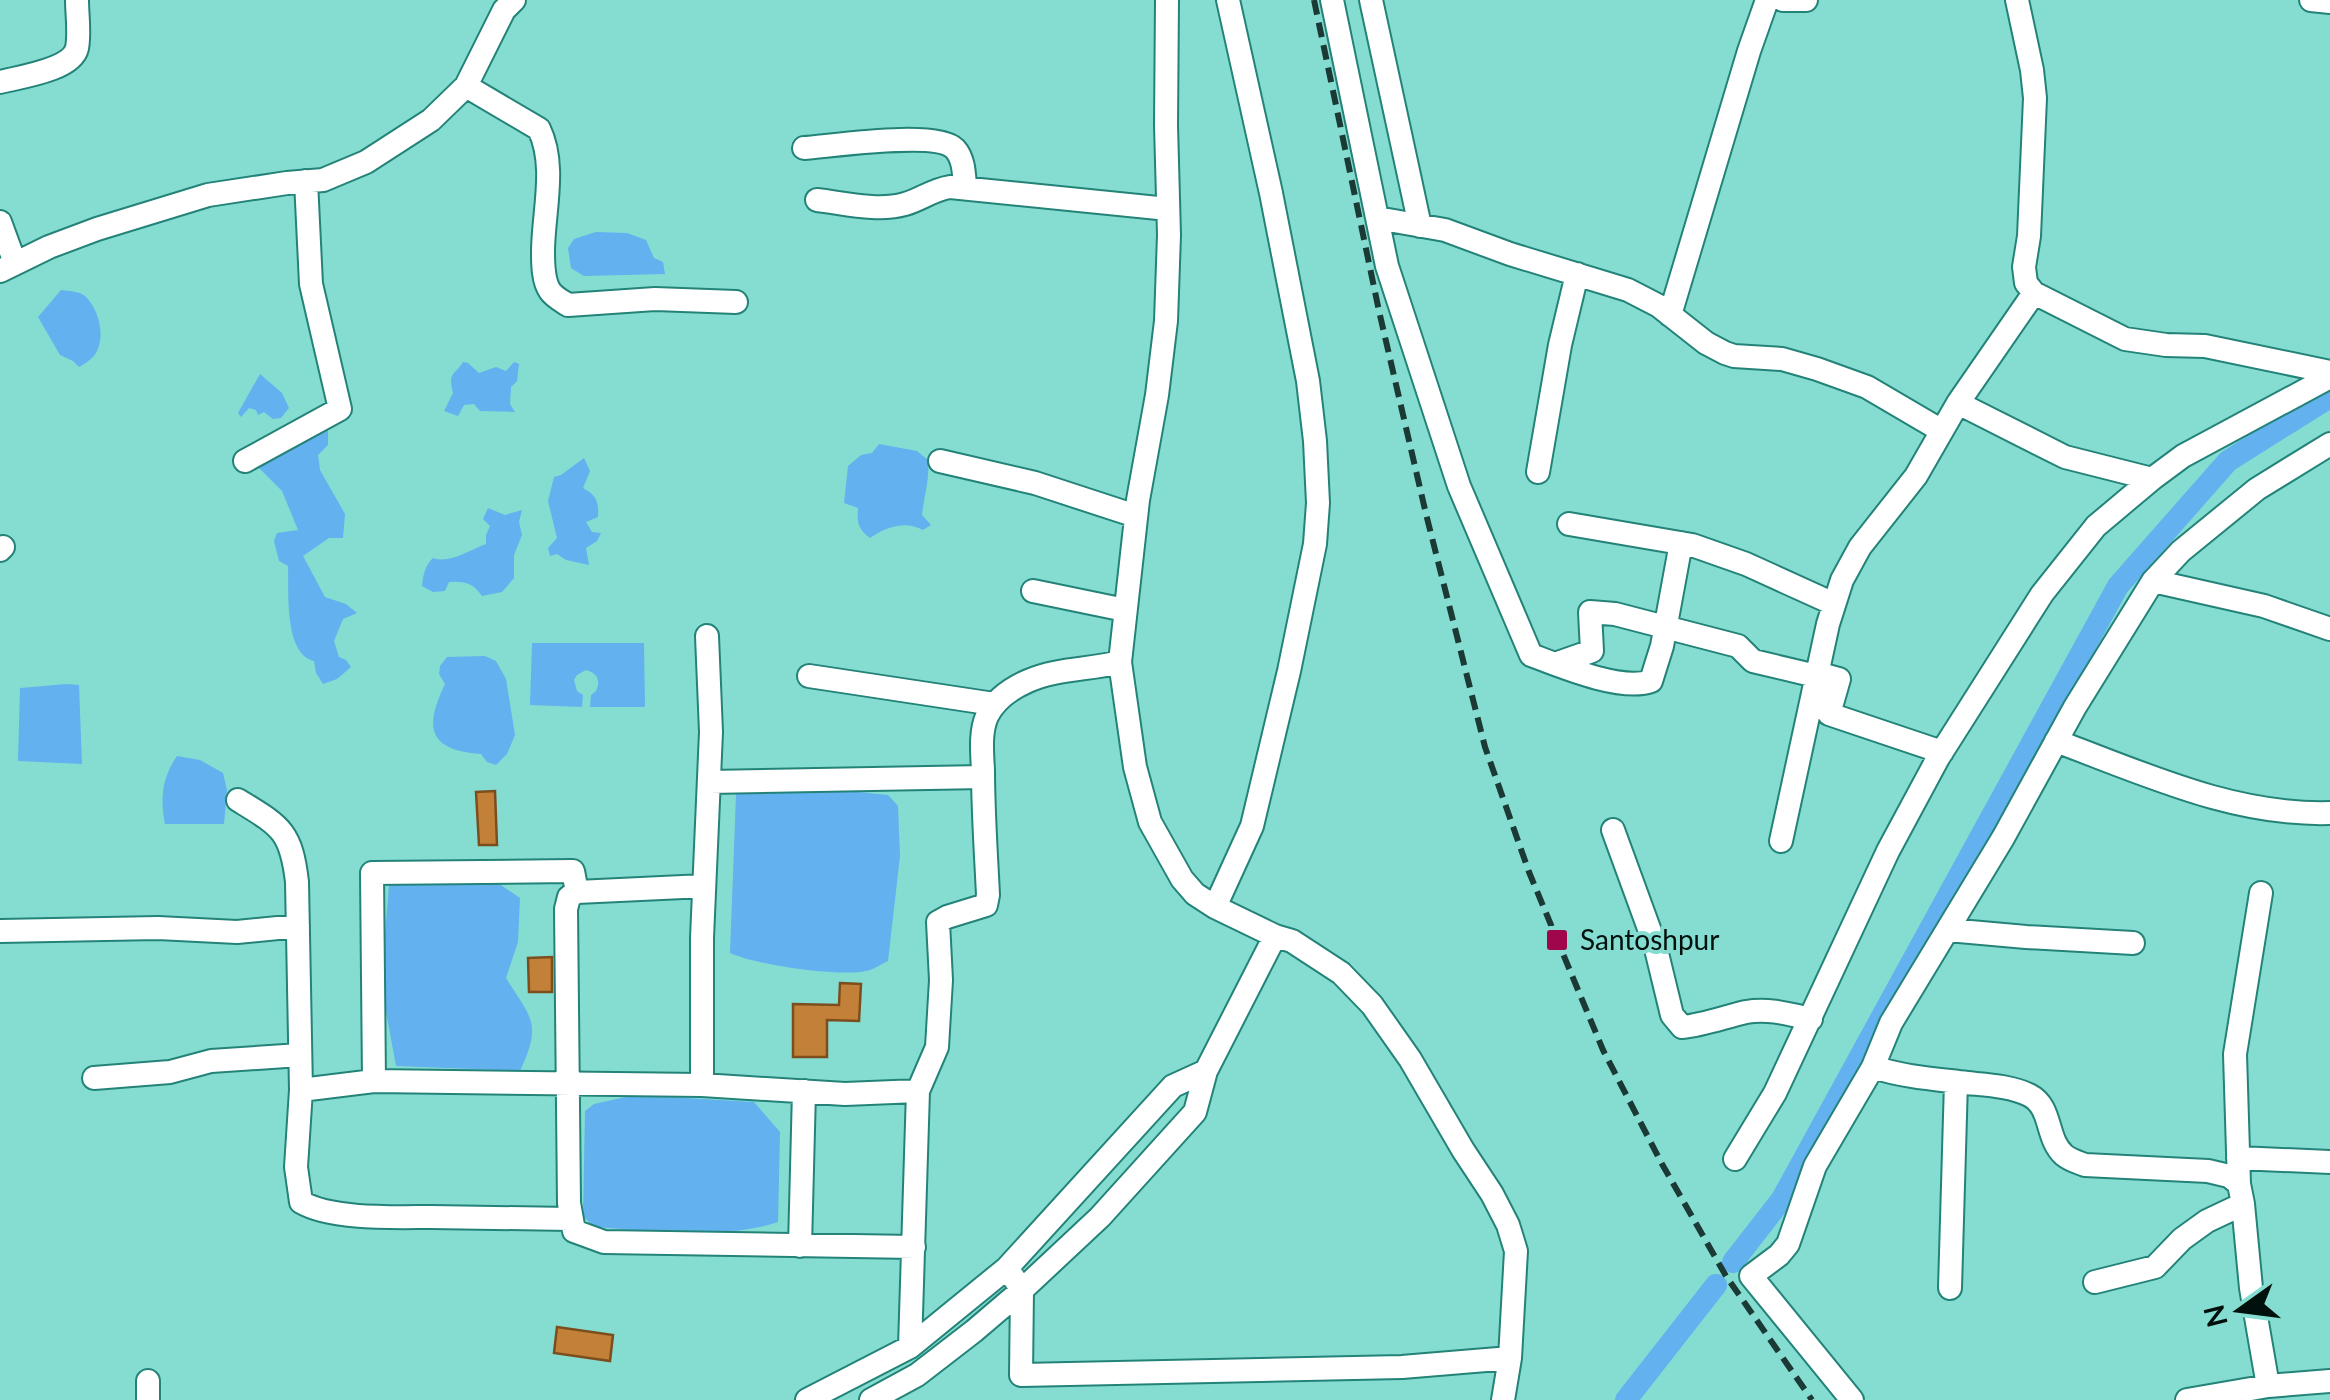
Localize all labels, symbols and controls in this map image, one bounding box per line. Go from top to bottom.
place label: Santoshpur [1580,922,1719,956]
marker: Santoshpur [1544,927,1570,953]
north arrow [2190,1260,2290,1360]
text: N [2196,1302,2234,1331]

